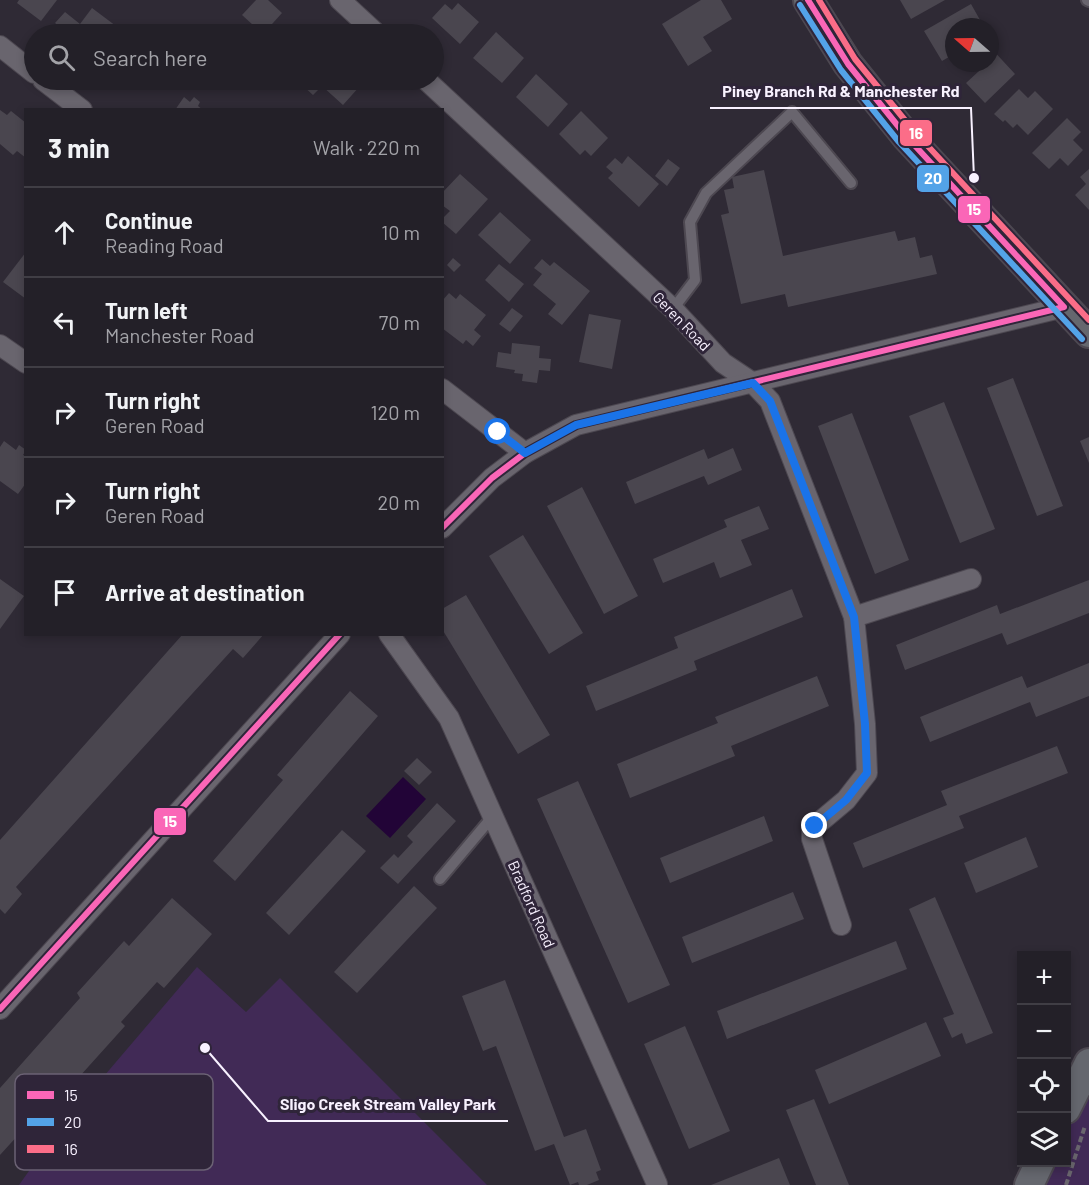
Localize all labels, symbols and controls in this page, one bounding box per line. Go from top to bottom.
north arrow [945,18,999,72]
search box [24,24,444,90]
icon: search [45,41,78,74]
text: Search here [93,44,207,70]
callout: Piney Branch Rd & Manchester Rd [710,74,971,108]
text: Piney Branch Rd & Manchester Rd [722,81,960,100]
line badge: 16 [899,119,933,147]
text: 16 [909,123,924,142]
text: 3 min [48,132,110,163]
text: Walk · 220 m [313,135,420,159]
line badge: 20 [916,164,950,193]
text: 20 [924,168,942,187]
line badge: 15 [957,195,991,224]
text: 15 [967,199,982,218]
text: Continue [105,207,193,233]
icon: ahead [48,216,81,249]
text: 10 m [381,220,420,244]
text: Reading Road [105,233,224,257]
street label: Geren Road [650,288,714,354]
text: Turn left [105,297,188,323]
icon: left [48,306,81,339]
text: 70 m [379,310,420,334]
text: Manchester Road [105,323,254,347]
text: Turn right [105,387,200,413]
icon: right [48,396,81,429]
text: 120 m [370,400,420,424]
text: Geren Road [105,413,205,437]
route start [484,418,510,444]
text: Turn right [105,477,200,503]
icon: right [48,486,81,519]
text: 20 m [377,490,420,514]
text: Geren Road [105,503,205,527]
icon: arrive [48,576,81,609]
text: Arrive at destination [105,579,304,605]
line badge: 15 [153,807,187,836]
text: 15 [163,811,178,830]
route end [801,812,827,838]
street label: Bradford Road [505,858,559,950]
map controls [1017,951,1071,1167]
button: + [1017,951,1071,1005]
button: − [1017,1005,1071,1059]
button: locate [1017,1059,1071,1113]
legend [15,1074,213,1170]
text: 15 [64,1085,78,1104]
callout: Sligo Creek Stream Valley Park [268,1087,508,1121]
text: Sligo Creek Stream Valley Park [280,1094,496,1113]
text: 20 [64,1112,82,1131]
button: layers [1017,1113,1071,1167]
text: 16 [64,1139,78,1158]

